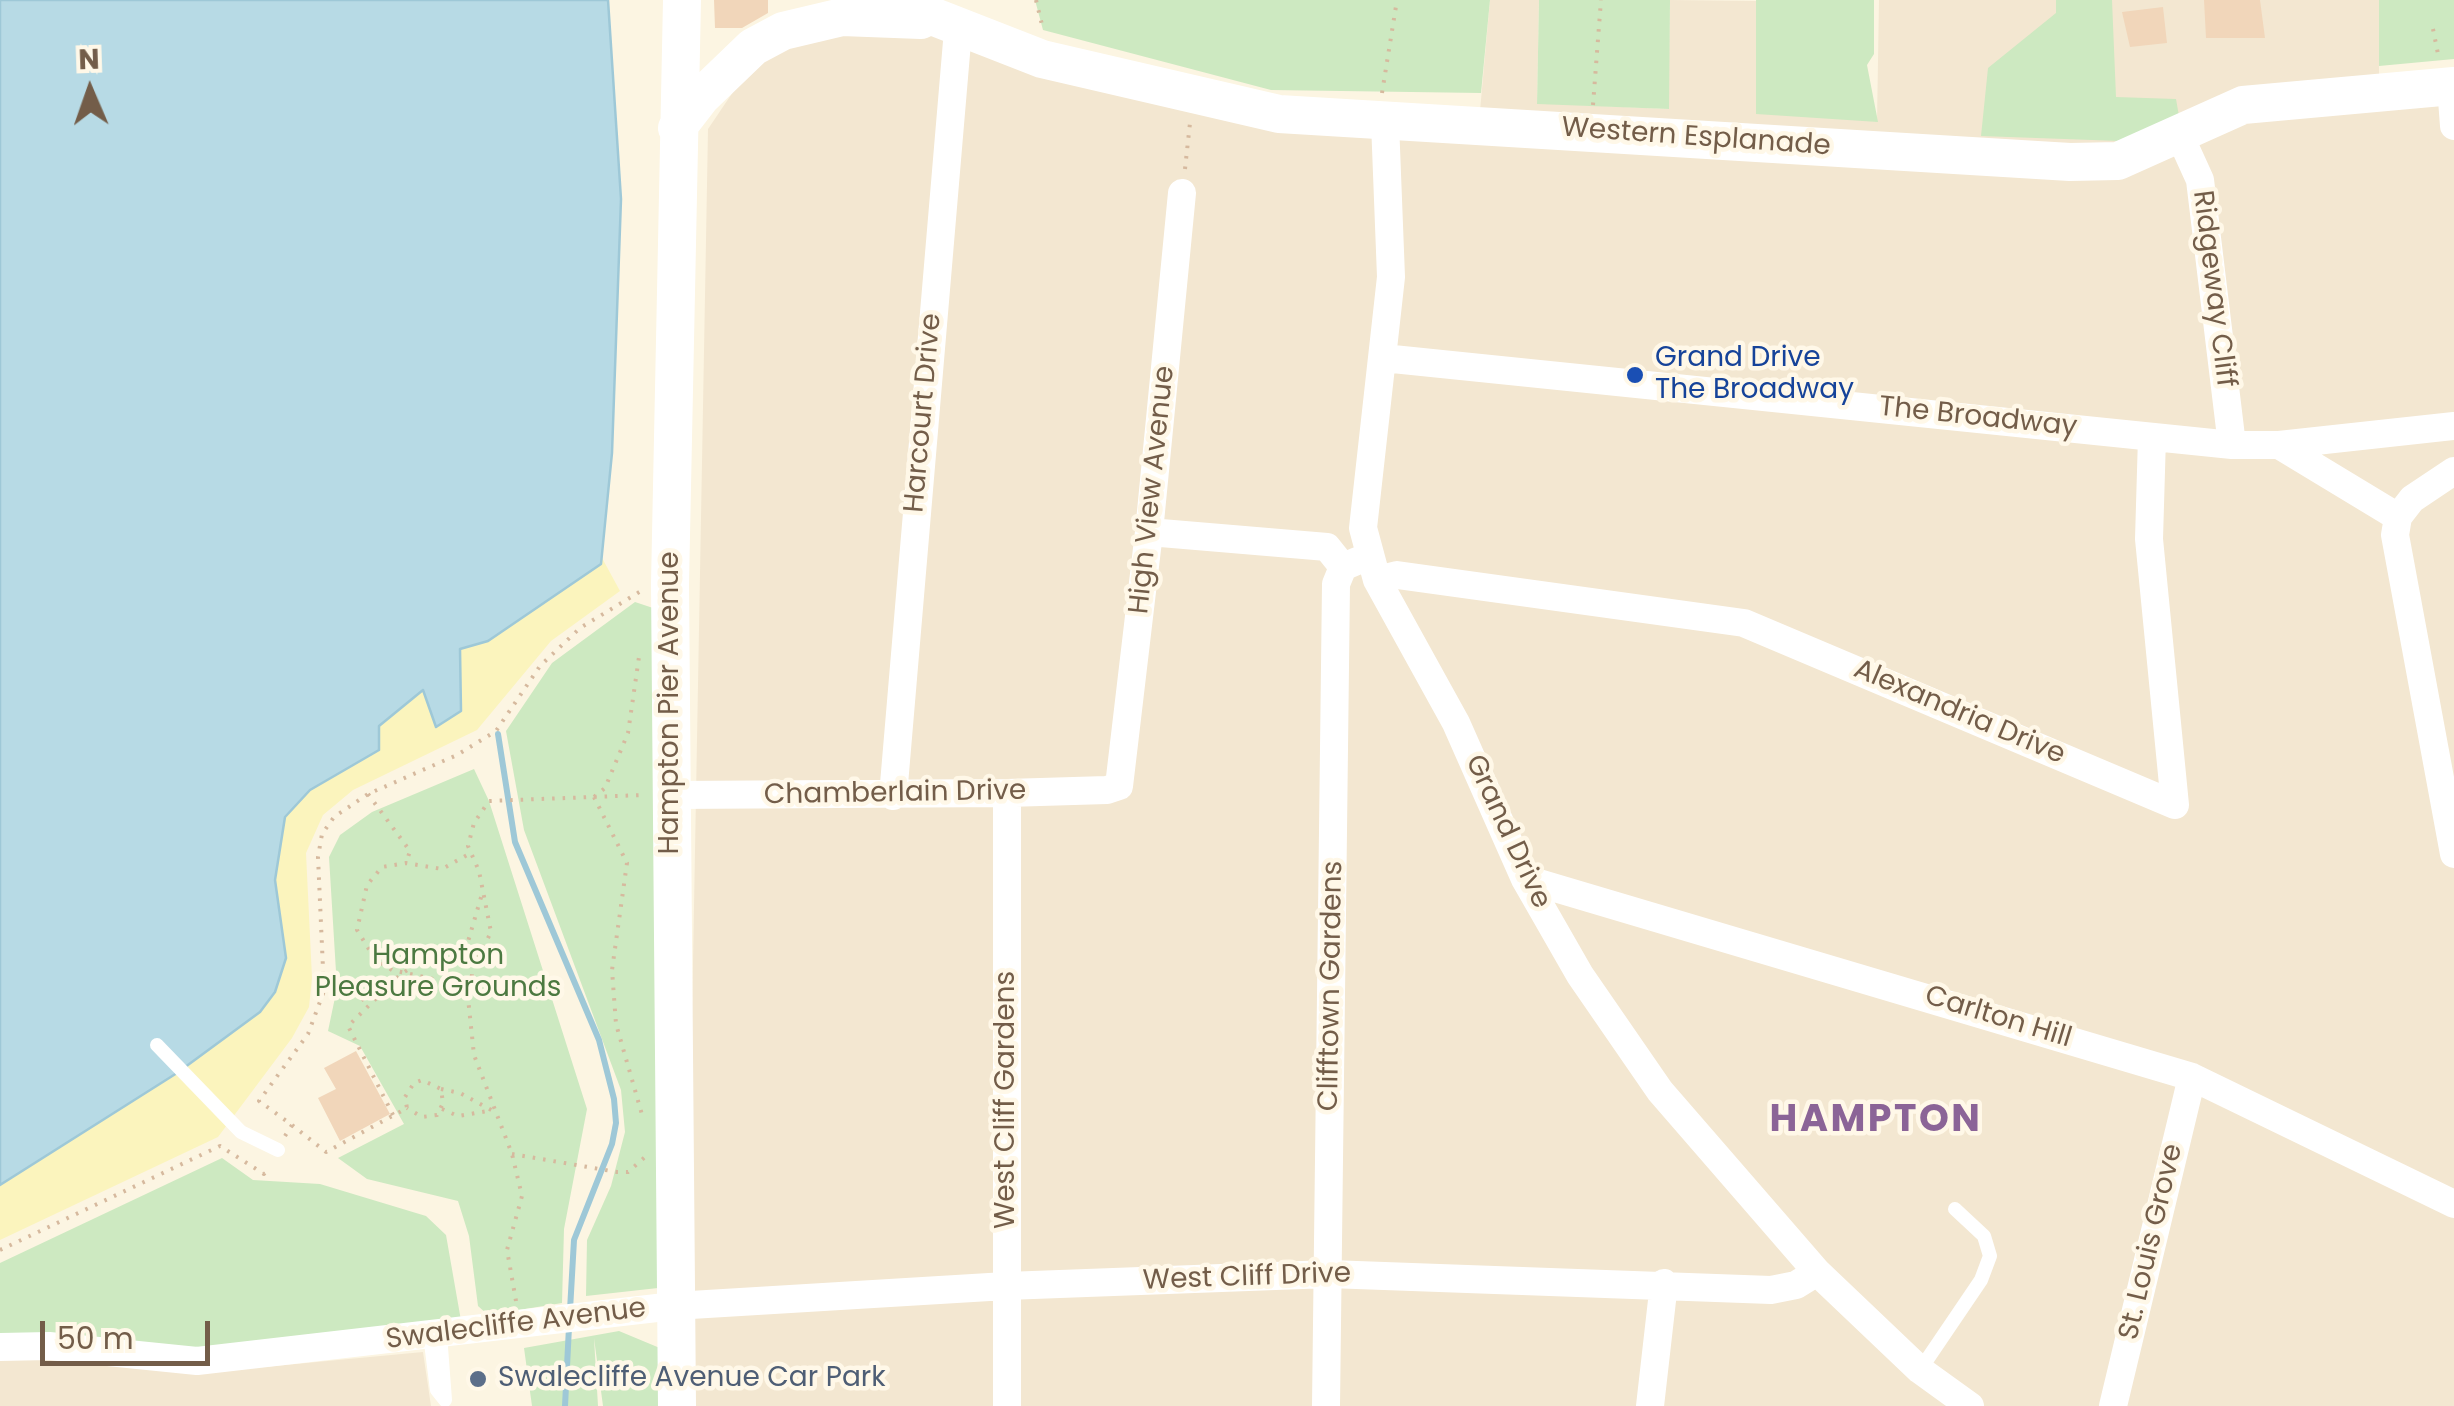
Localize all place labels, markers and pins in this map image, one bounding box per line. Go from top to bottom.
place label: Grand Drive The Broadway [1655,342,1854,408]
marker: Grand Drive The Broadway [1624,364,1646,386]
place label: Swalecliffe Avenue Car Park [498,1362,886,1396]
marker: Swalecliffe Avenue Car Park [467,1368,489,1390]

